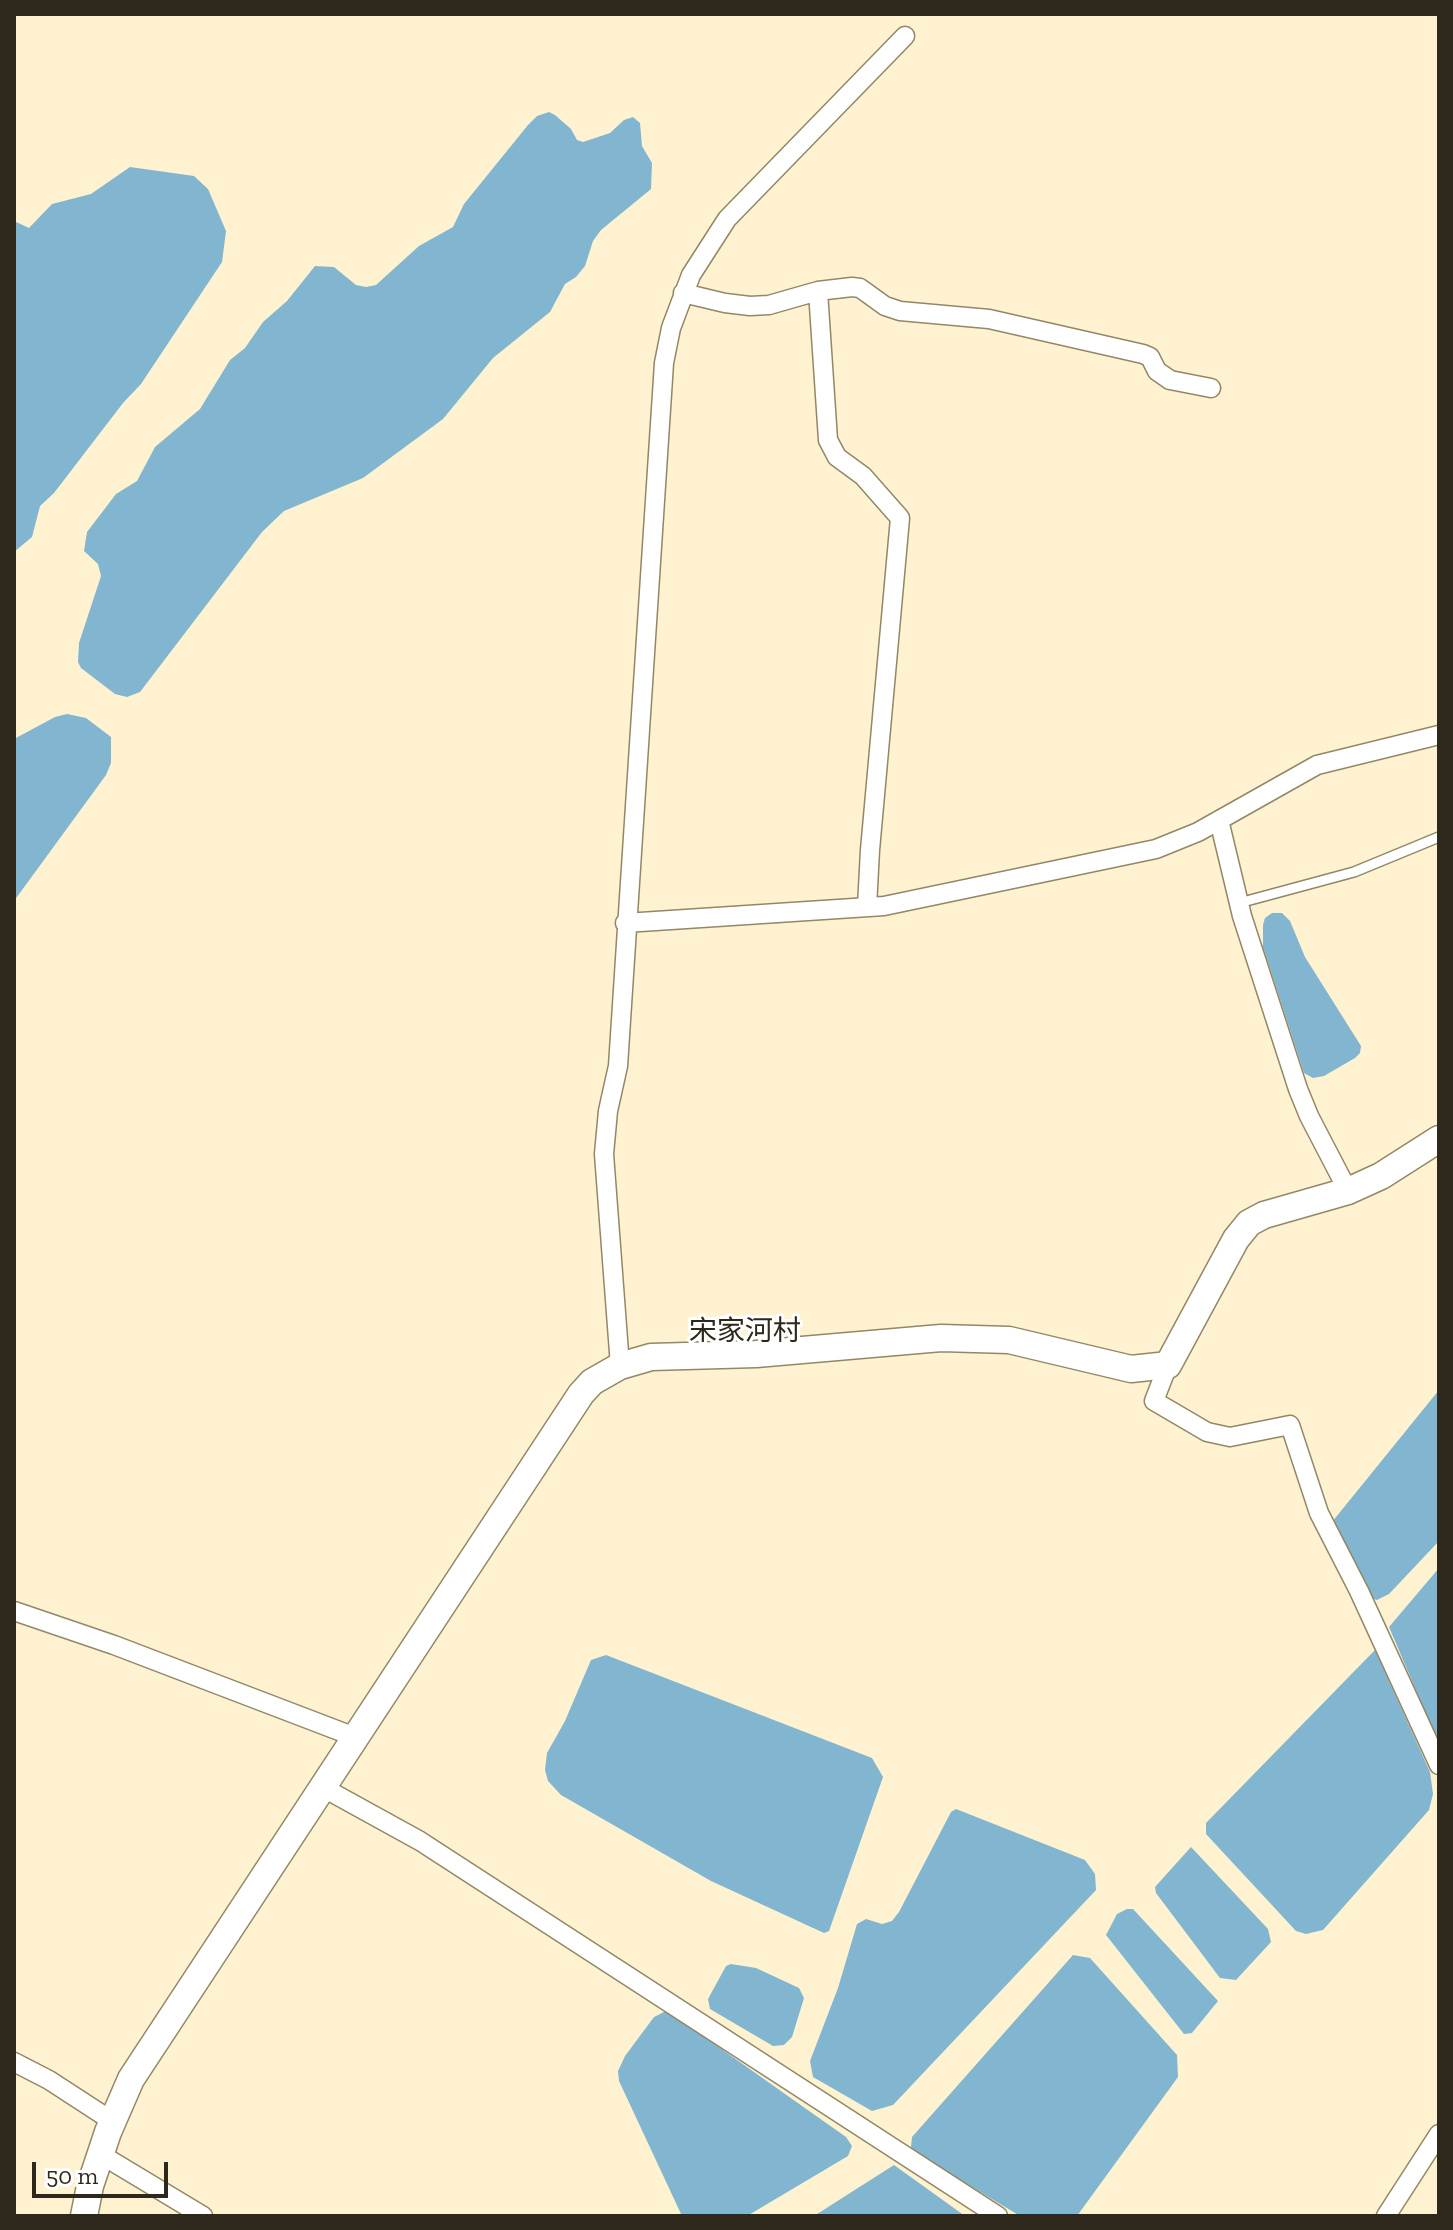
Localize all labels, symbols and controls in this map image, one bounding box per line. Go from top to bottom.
district label: 宋家河村 [689,1315,801,1349]
scale bar [36,2146,172,2196]
text: 50 m [46,2161,98,2190]

